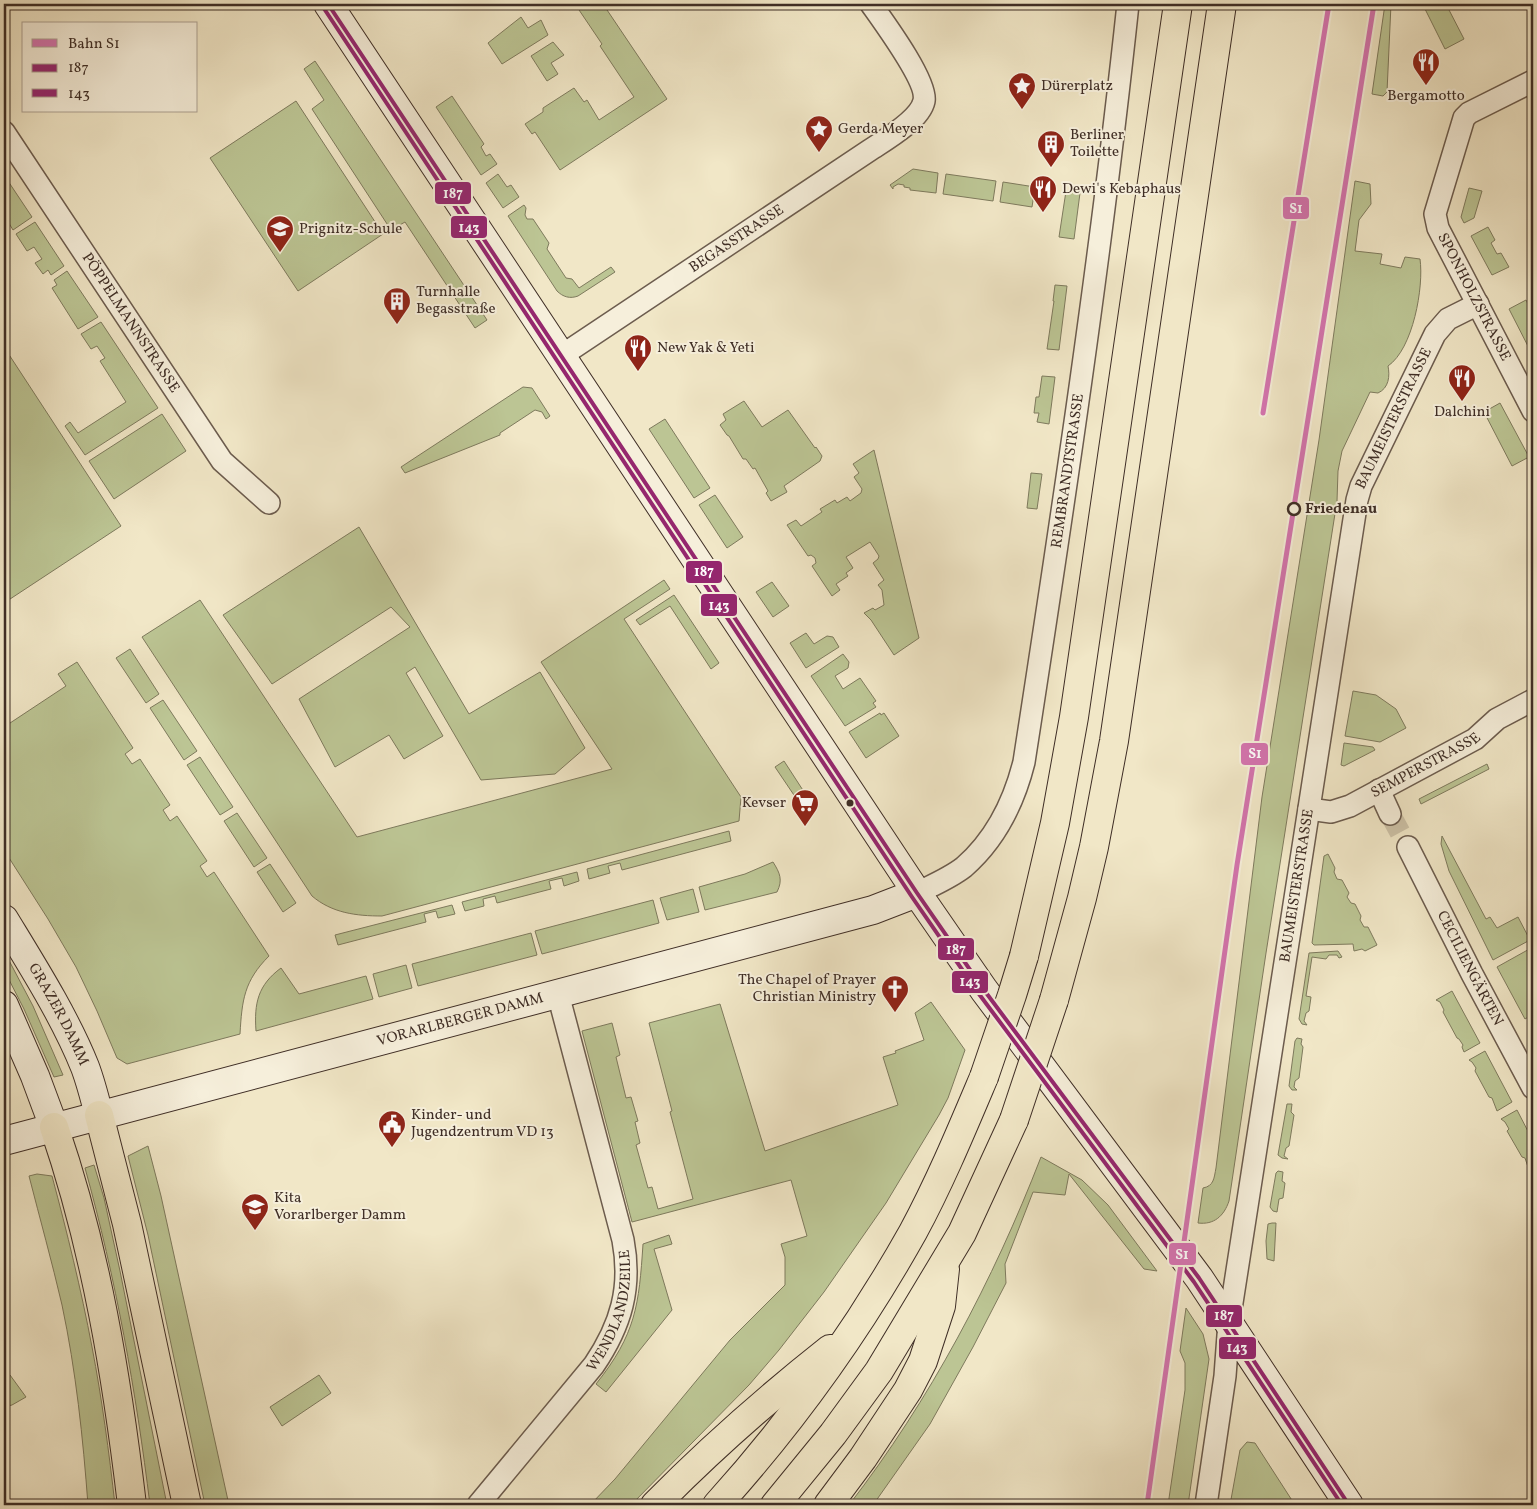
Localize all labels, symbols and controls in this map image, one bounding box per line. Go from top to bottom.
legend [22,22,198,112]
text: Bahn S1 [68,34,120,55]
restaurant icon: Bergamotto [1411,47,1441,86]
text: 187 [68,58,89,79]
place icon: Dürerplatz [1007,71,1037,110]
place label: Dürerplatz [1041,76,1113,97]
text: 143 [68,84,90,105]
place label: Bergamotto [1387,86,1465,107]
place icon: Gerda Meyer [804,114,834,153]
place label: Gerda Meyer [838,119,923,140]
place label: Berliner Toilette [1070,125,1124,163]
building icon: Berliner Toilette [1036,129,1066,168]
restaurant icon: Dewi's Kebaphaus [1028,174,1058,213]
place label: Dewi's Kebaphaus [1062,179,1181,200]
line badge: 187 [434,181,472,205]
text: 187 [443,185,463,204]
line badge: S1 [1282,196,1310,220]
street label: BEGASSTRASSE [685,200,788,278]
text: S1 [1289,200,1303,219]
school or university icon: Prignitz-Schule [265,214,295,253]
line badge: 143 [450,215,488,239]
place label: Prignitz-Schule [299,219,402,240]
text: 143 [459,219,479,238]
street label: SPONHOLZSTRASSE [1432,229,1516,365]
street label: PÖPPELMANNSTRASSE [76,249,184,397]
place label: Turnhalle Begasstraße [416,282,496,320]
building icon: Turnhalle Begasstraße [382,286,412,325]
restaurant icon: New Yak & Yeti [623,333,653,372]
place label: New Yak & Yeti [657,338,755,359]
street label: BAUMEISTERSTRASSE [1350,344,1437,493]
restaurant icon: Dalchini [1447,363,1477,402]
street label: REMBRANDTSTRASSE [1046,392,1089,550]
place label: Dalchini [1434,402,1490,423]
place label: Friedenau [1305,499,1377,520]
marker: Friedenau [1287,502,1301,516]
line badge: 187 [685,560,723,584]
text: 187 [694,563,714,582]
line badge: 143 [700,593,738,617]
text: 143 [709,597,729,616]
street label: SEMPERSTRASSE [1367,728,1486,803]
line badge: S1 [1240,742,1269,766]
text: S1 [1248,745,1262,764]
supermarket icon: Kevser [790,788,820,827]
place label: Kevser [742,793,786,814]
unlabelled marker [845,798,855,808]
street label: BAUMEISTERSTRASSE [1275,808,1319,964]
street label: CECILIENGÄRTEN [1431,907,1508,1029]
line badge: 187 [937,937,975,961]
text: 187 [946,941,966,960]
street label: GRAZER DAMM [23,959,94,1069]
place label: The Chapel of Prayer Christian Ministry [738,970,876,1008]
line badge: 143 [951,970,989,994]
text: 143 [960,973,980,992]
church icon: The Chapel of Prayer Christian Ministry [880,974,910,1013]
street label: VORARLBERGER DAMM [375,988,546,1052]
place label: Kinder- und Jugendzentrum VD 13 [411,1105,554,1143]
public building icon: Kinder- und Jugendzentrum VD 13 [377,1109,407,1148]
place label: Kita Vorarlberger Damm [274,1188,406,1226]
school or university icon: Kita Vorarlberger Damm [240,1192,270,1231]
line badge: S1 [1168,1242,1197,1266]
text: S1 [1175,1246,1189,1265]
street label: WENDLANDZEILE [582,1248,637,1376]
line badge: 187 [1205,1304,1243,1328]
text: 187 [1214,1307,1234,1326]
line badge: 143 [1218,1336,1257,1360]
text: 143 [1227,1339,1247,1358]

